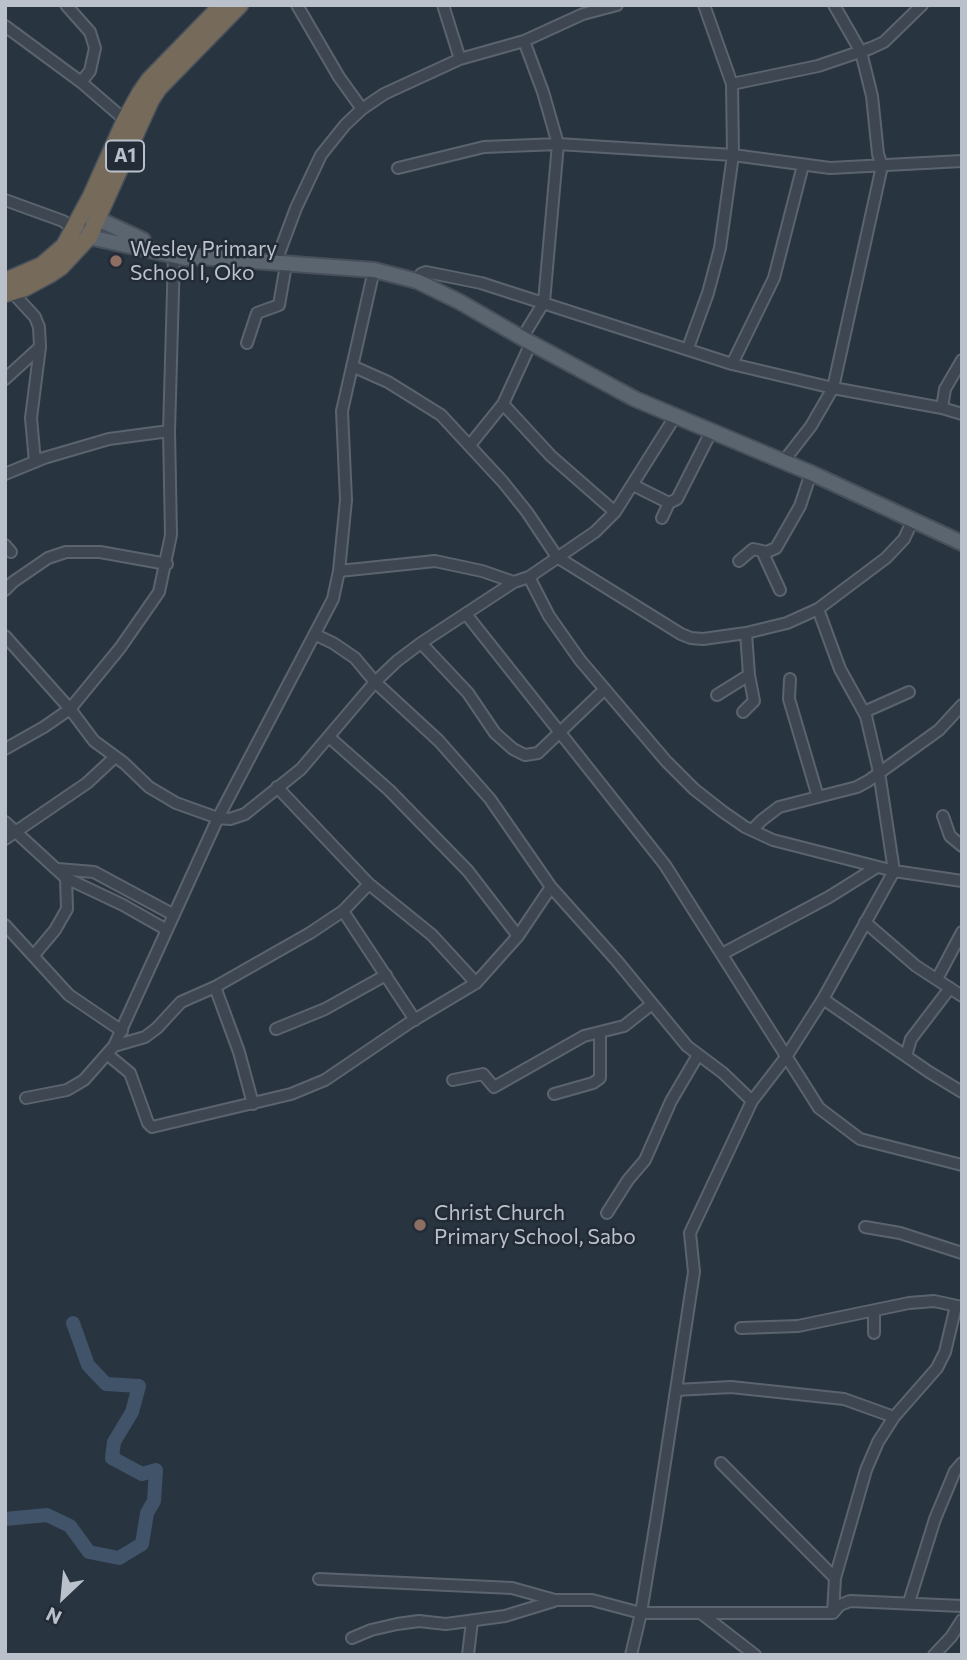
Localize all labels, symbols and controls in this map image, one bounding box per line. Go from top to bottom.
road number: A1 [106,140,144,172]
place label: Wesley Primary School I, Oko [130,236,277,286]
marker: Wesley Primary School I, Oko [108,253,124,269]
place label: Christ Church Primary School, Sabo [434,1200,636,1250]
marker: Christ Church Primary School, Sabo [412,1217,428,1233]
north arrow [28,1562,98,1632]
text: N [42,1603,65,1630]

